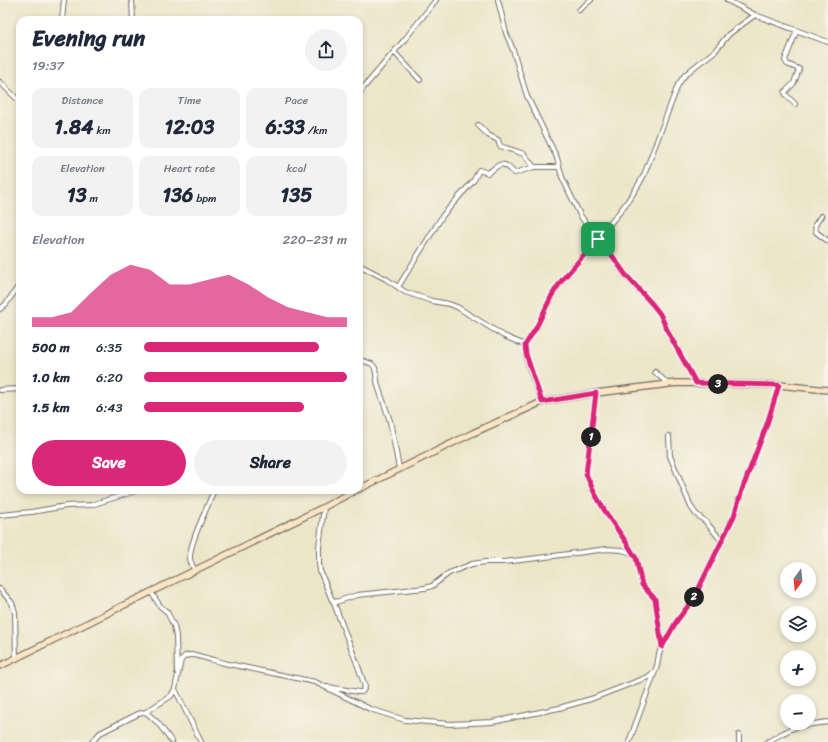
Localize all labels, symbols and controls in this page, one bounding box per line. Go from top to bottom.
text: Evening run [32,19,145,58]
button: share [305,29,347,71]
text: 19:37 [32,54,64,77]
text: Distance [62,91,103,110]
text: Time [178,91,201,110]
text: Pace [285,91,308,110]
text: 1.84 [54,110,94,145]
text: 12:03 [165,110,214,145]
text: 6:33 [266,110,305,145]
text: km [94,121,111,140]
text: /km [305,121,327,140]
text: Elevation [60,159,105,178]
text: Heart rate [164,159,215,178]
text: kcal [287,159,307,178]
text: 13 [67,178,87,213]
text: 136 [162,178,193,213]
text: 135 [281,178,312,213]
text: m [87,189,98,208]
text: bpm [193,189,217,208]
pin [581,222,615,256]
text: Elevation [32,228,85,251]
text: 220–231 m [283,228,347,251]
icon: arrive [587,228,609,250]
text: 500 m [32,336,70,359]
text: 6:35 [96,336,122,359]
text: 1.0 km [32,366,70,389]
text: 6:20 [96,366,123,389]
pin: 3 [708,374,728,394]
text: 3 [715,374,721,393]
text: 1.5 km [32,396,70,419]
text: 6:43 [96,396,123,419]
pin: 1 [581,427,601,447]
text: 1 [589,427,593,446]
button: Save [32,440,186,486]
button: Share [194,440,347,486]
north arrow [780,562,816,598]
map controls [780,562,816,730]
pin: 2 [684,587,704,607]
text: 2 [691,587,697,606]
button: layers [780,606,816,642]
button: + [780,650,816,686]
button: − [780,694,816,730]

